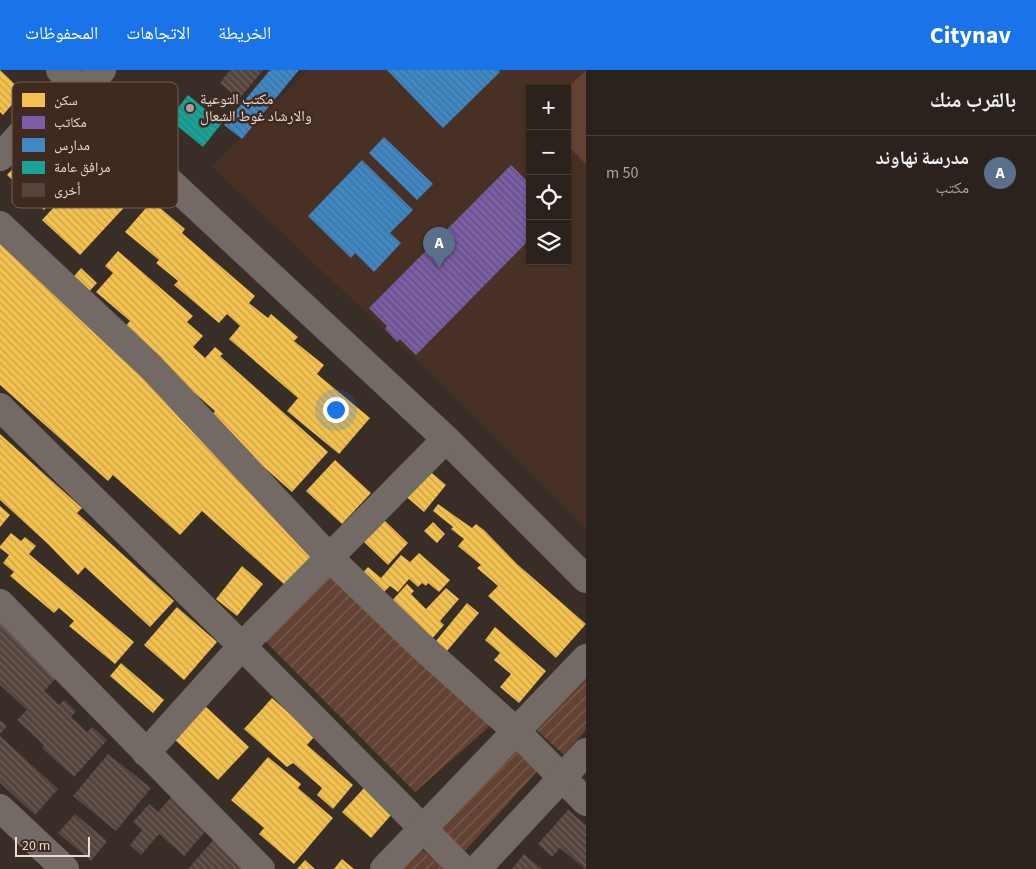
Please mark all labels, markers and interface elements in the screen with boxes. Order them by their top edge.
text: Citynav [930,18,1011,53]
text: المحفوظات [25,21,98,46]
text: الاتجاهات [126,21,190,46]
text: الخريطة [218,21,271,46]
legend [12,82,178,208]
map controls [526,85,571,265]
button: + [526,85,571,130]
text: بالقرب منك [930,85,1016,115]
place label: مكتب التوعية والارشاد غوط الشعال [200,89,312,127]
text: سكن [54,91,78,111]
marker: مكتب التوعية والارشاد غوط الشعال [184,102,196,114]
text: مكاتب [54,113,87,133]
button: − [526,130,571,175]
text: مدارس [54,136,90,156]
text: مدرسة نهاوند [876,145,969,172]
text: مرافق عامة [54,158,110,178]
text: 50 m [606,162,638,184]
text: A [995,162,1005,184]
button: locate [526,175,571,220]
text: مكتب [936,177,969,199]
text: أخرى [54,181,81,201]
button: layers [526,220,571,265]
pin: A [423,227,455,268]
your location [323,397,349,423]
scale bar [15,834,90,857]
text: 20 m [22,836,50,856]

